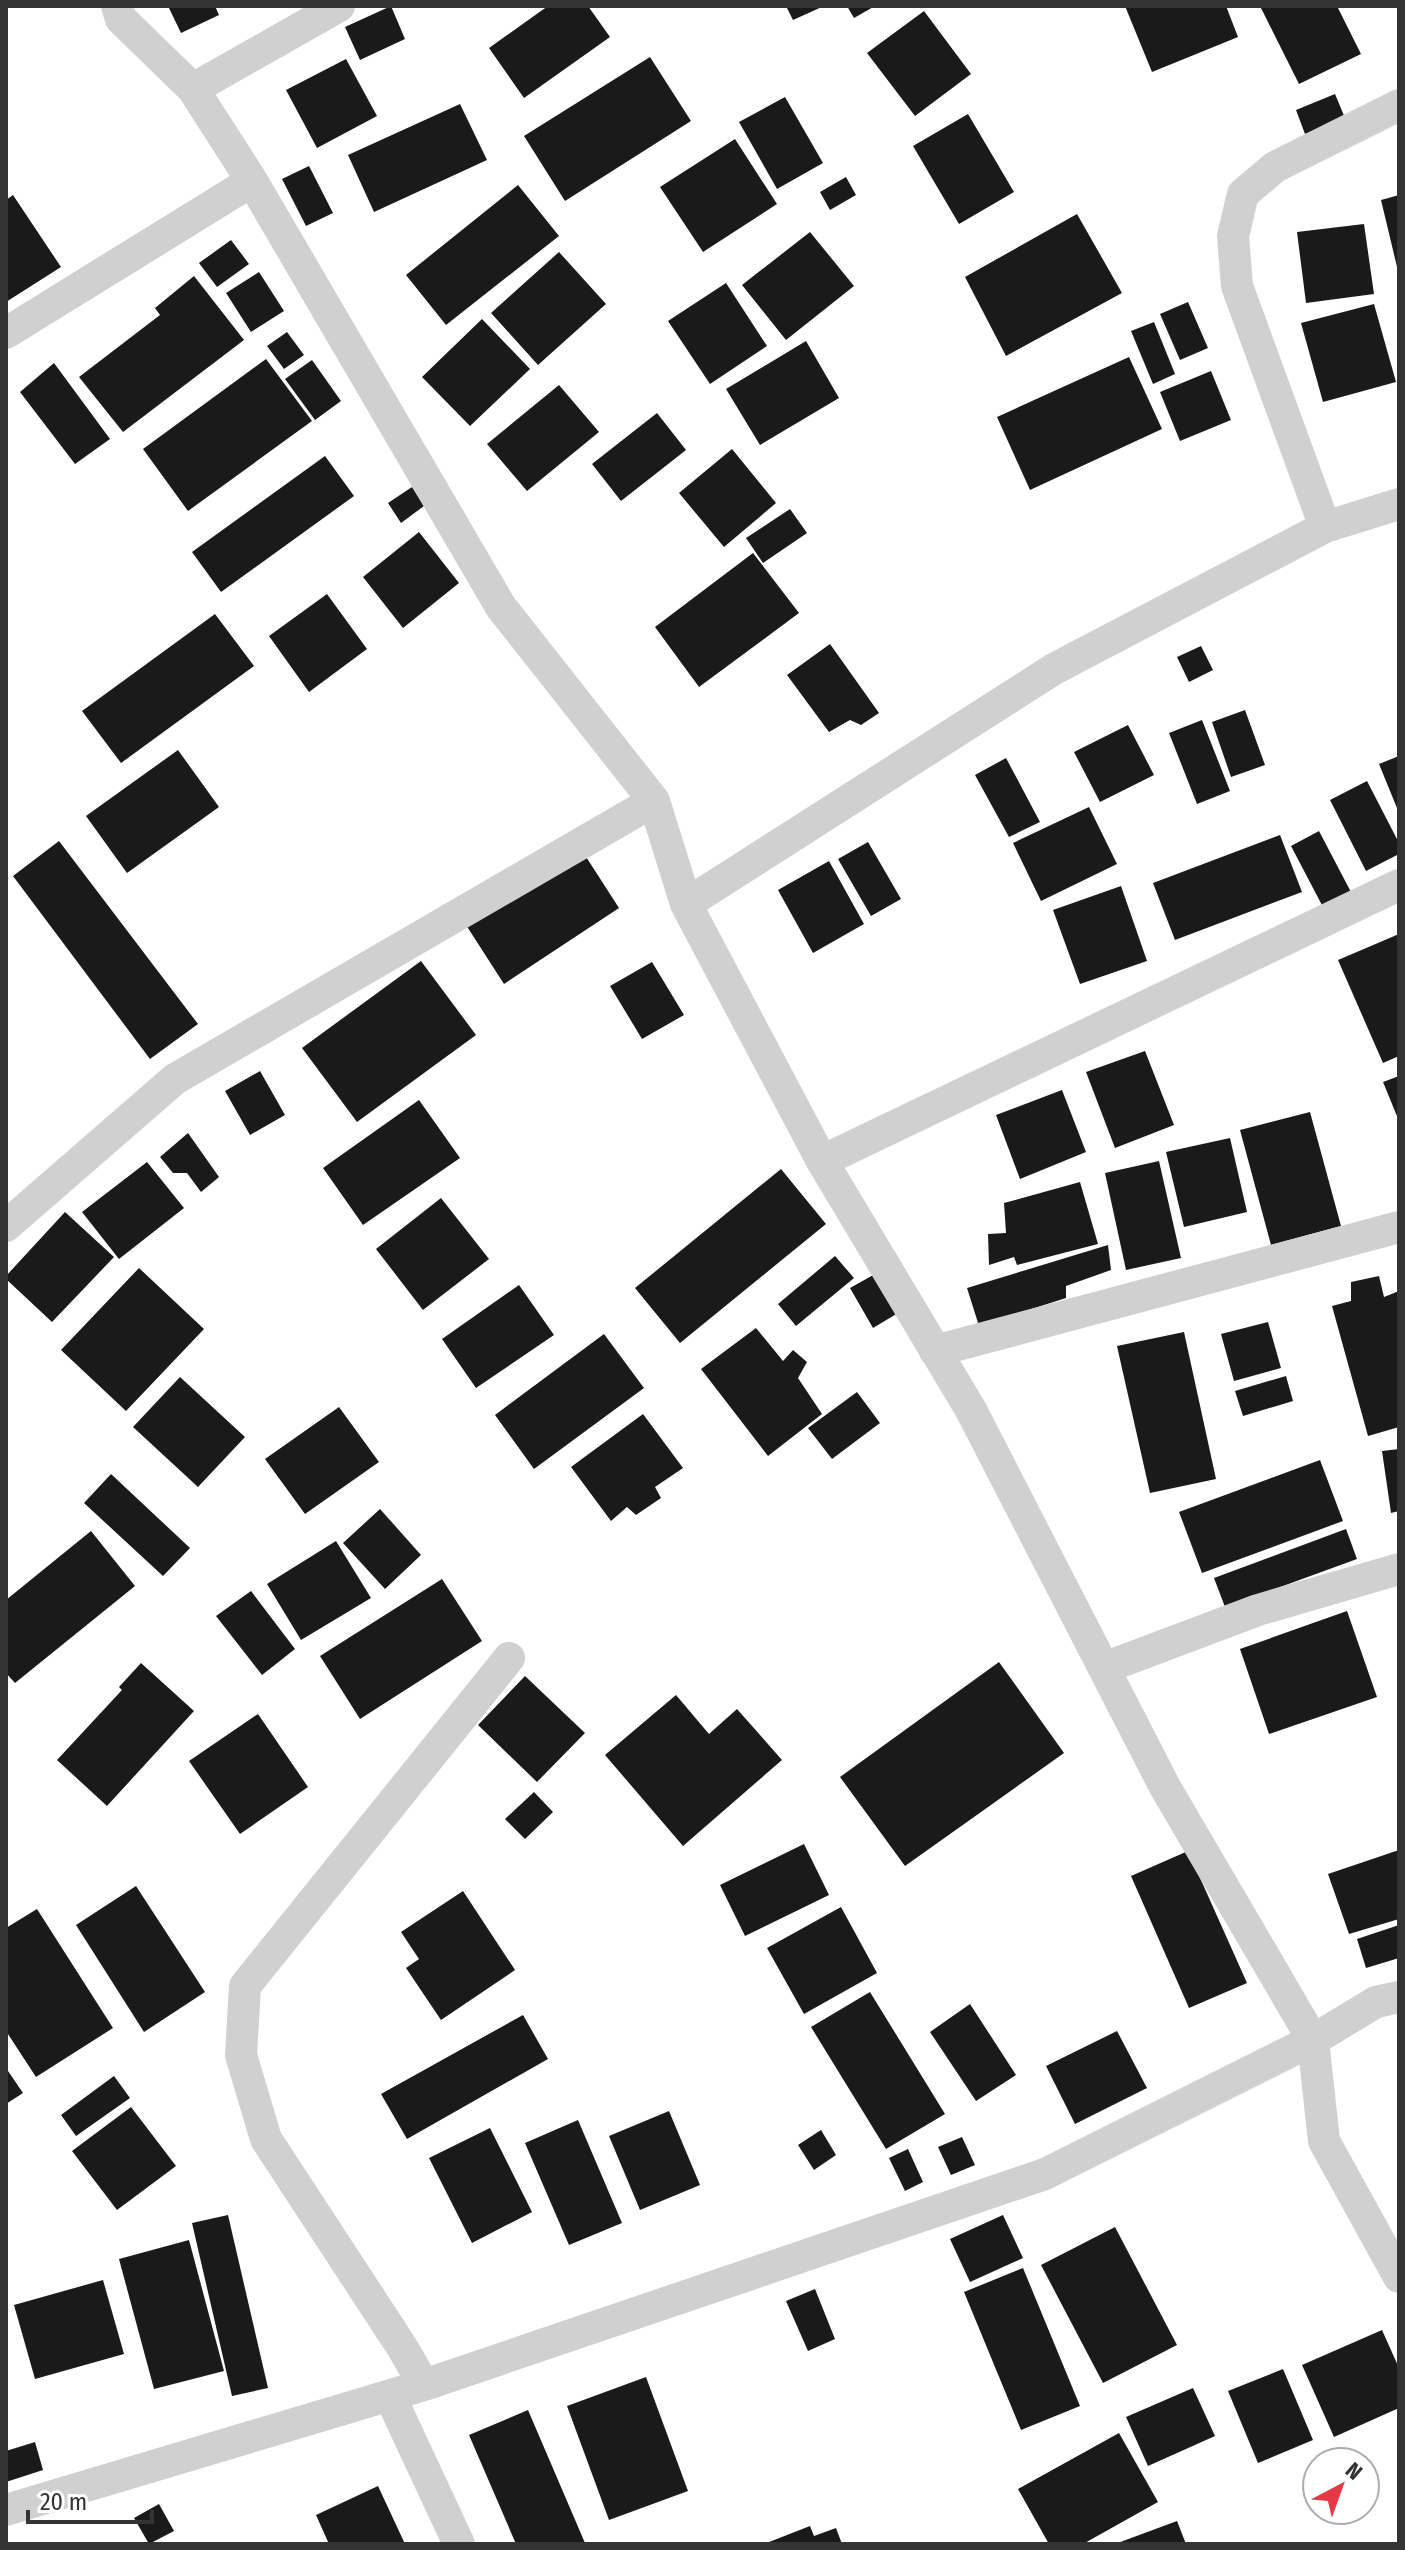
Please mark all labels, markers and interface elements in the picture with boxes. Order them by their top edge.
north arrow [1301,2446,1381,2526]
text: N [1340,2457,1368,2486]
scale bar [28,2474,152,2524]
text: 20 m [40,2488,87,2516]

